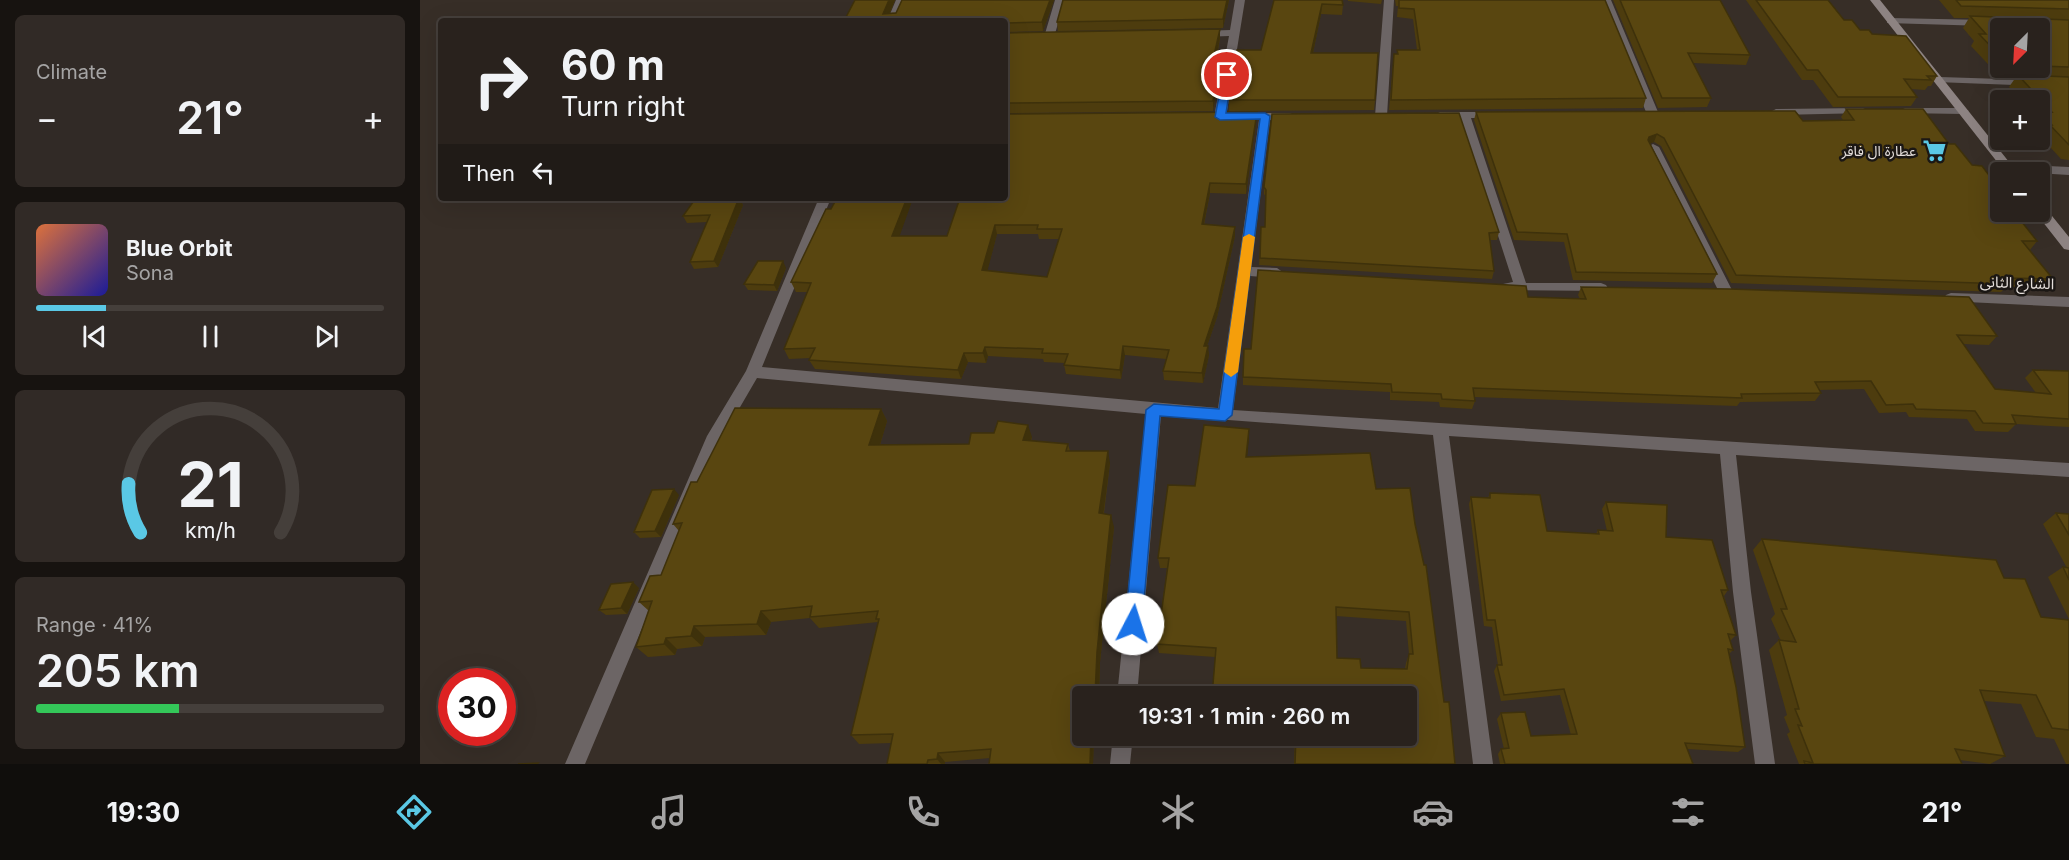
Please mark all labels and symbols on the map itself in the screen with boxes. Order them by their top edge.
north arrow [1990,18,2050,78]
pin [1201,49,1252,100]
supermarket icon: عطارة ال فاقر [1921,138,1947,164]
place label: عطارة ال فاقر [1841,142,1916,160]
street label: الشارع الثانى [1979,272,2055,296]
position arrow [1101,592,1165,656]
speed limit sign: 30 [438,668,516,746]

